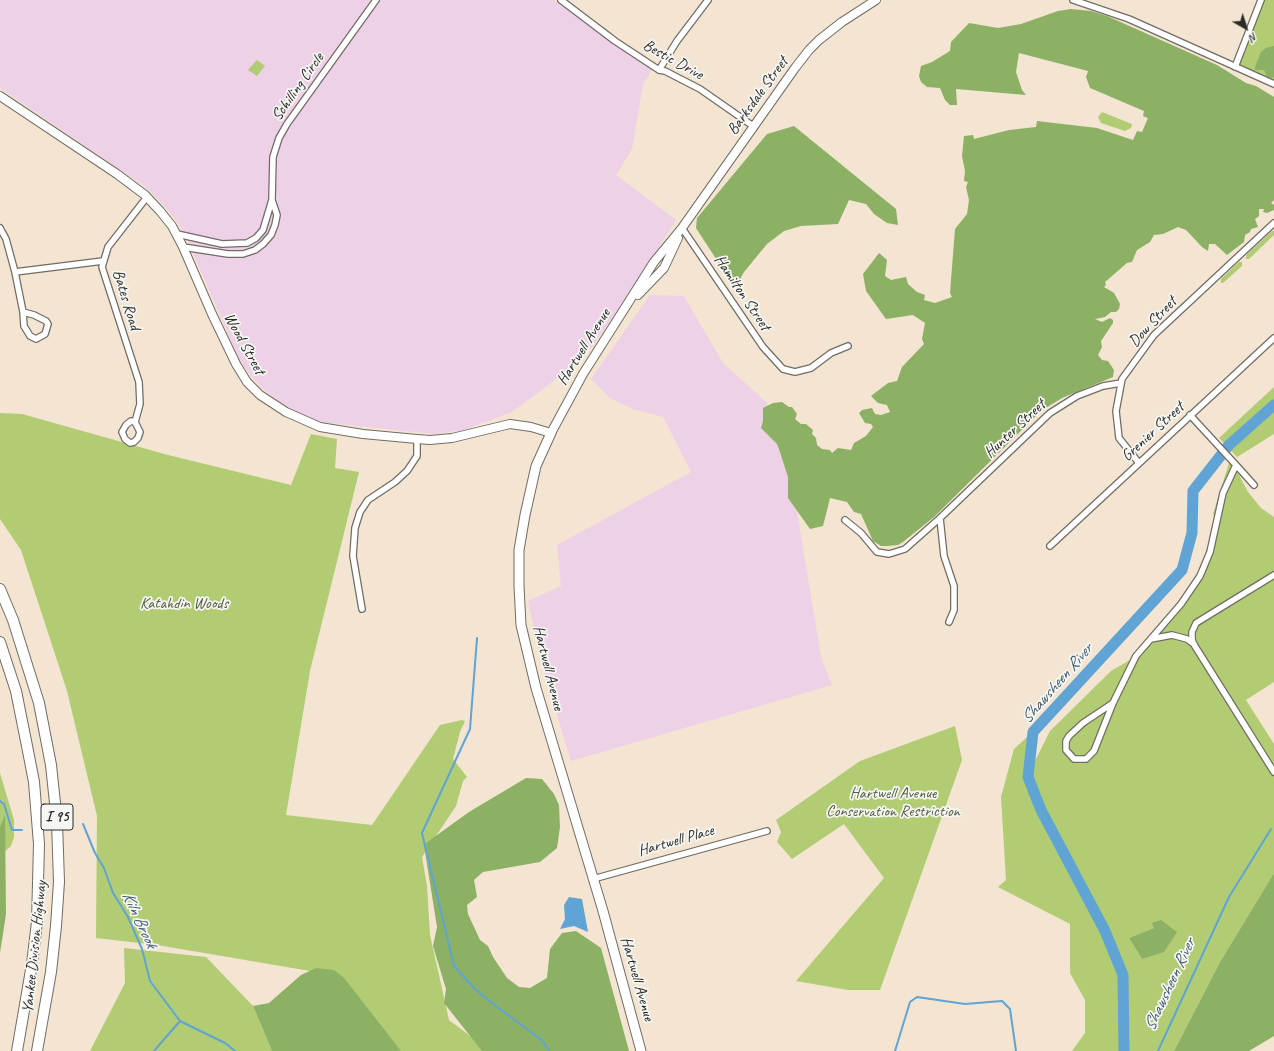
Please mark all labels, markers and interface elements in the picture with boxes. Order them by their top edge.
north arrow [1226,8,1266,48]
text: N [1246,30,1261,45]
street label: Bestic Drive [640,36,706,84]
street label: Schilling Circle [268,49,328,125]
street label: Barksdale Street [723,53,793,139]
street label: Hamilton Street [710,251,774,335]
street label: Bates Road [108,268,144,332]
street label: Dow Street [1125,293,1181,351]
street label: Hartwell Avenue [553,305,615,389]
street label: Wood Street [219,310,269,378]
street label: Hunter Street [980,396,1050,462]
street label: Grenier Street [1118,398,1188,466]
park label: Katahdin Woods [140,594,228,614]
street label: Hartwell Avenue [528,624,568,712]
water label: Shawsheen River [1017,640,1097,728]
park label: Hartwell Avenue Conservation Restriction [826,784,960,822]
road number: I 95 [41,804,73,830]
street label: Hartwell Place [636,821,716,861]
street label: Yankee Division Highway [19,880,51,1014]
water label: Kiln Brook [117,889,161,951]
street label: Hartwell Avenue [616,935,658,1023]
water label: Shawsheen River [1140,936,1200,1034]

